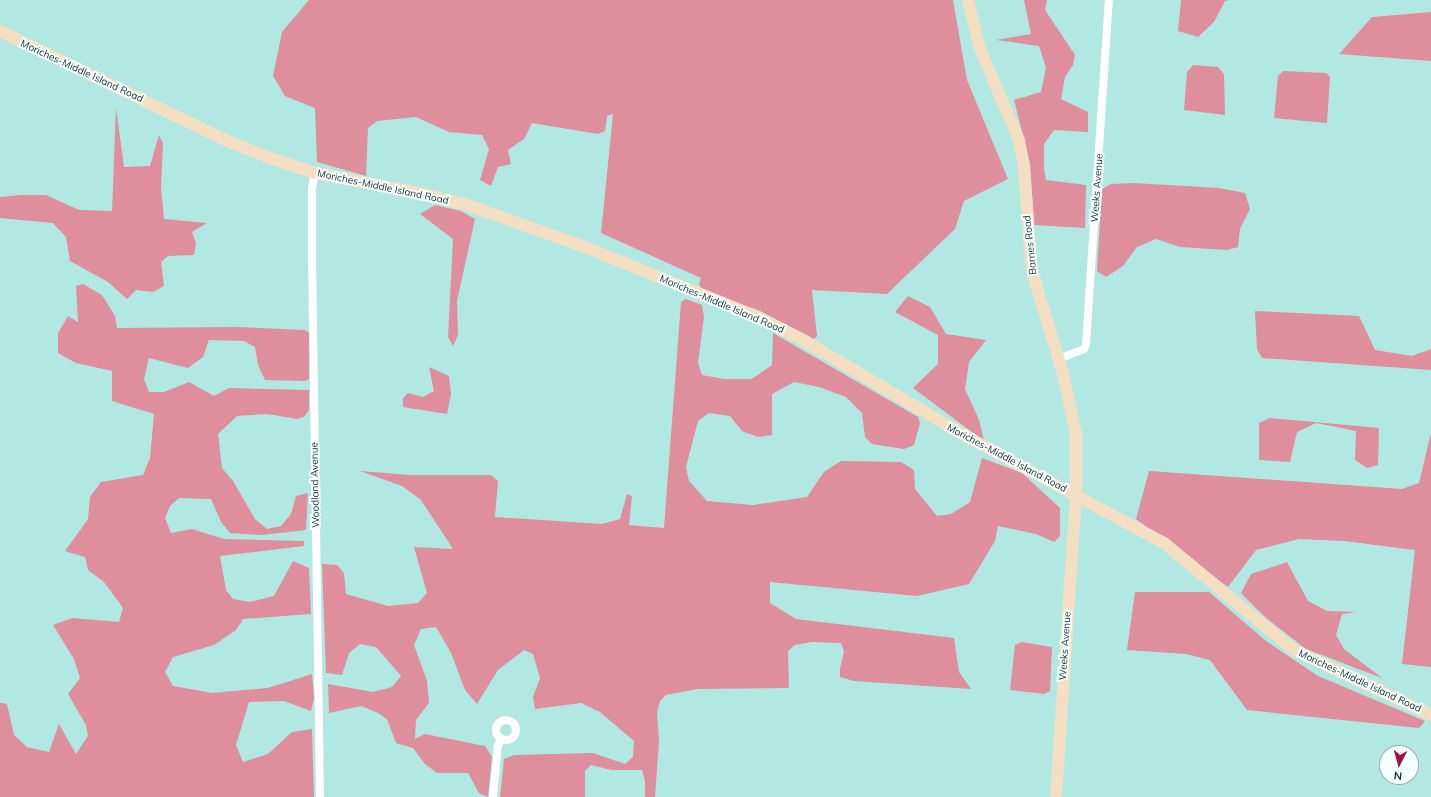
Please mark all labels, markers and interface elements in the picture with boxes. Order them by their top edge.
street label: Moriches-Middle Island Road [19,37,145,105]
street label: Weeks Avenue [1089,153,1105,223]
street label: Moriches-Middle Island Road [316,167,450,207]
street label: Barnes Road [1021,215,1039,275]
street label: Moriches-Middle Island Road [658,272,786,336]
street label: Moriches-Middle Island Road [945,421,1069,495]
street label: Woodland Avenue [308,442,322,528]
street label: Weeks Avenue [1057,611,1073,681]
street label: Moriches-Middle Island Road [1297,647,1423,715]
north arrow [1379,745,1419,785]
text: N [1393,769,1403,783]

